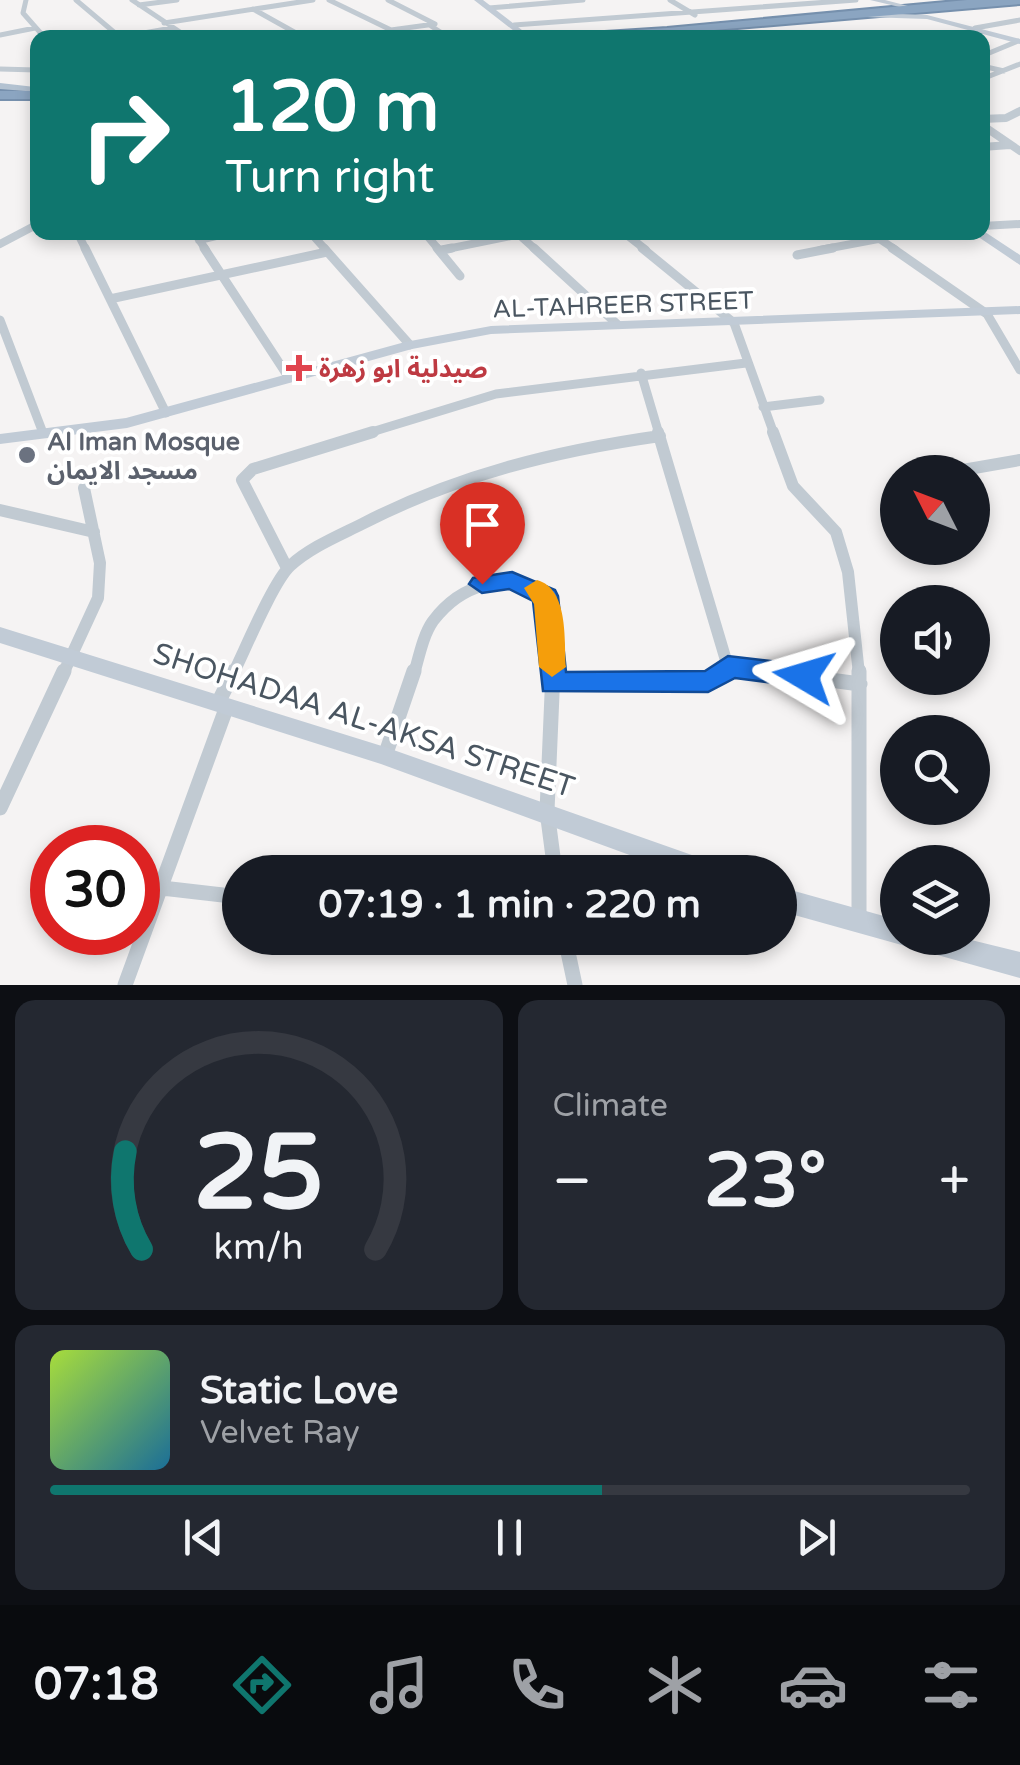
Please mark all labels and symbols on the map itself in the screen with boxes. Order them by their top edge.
street label: AL-TAHREER STREET [492,285,754,325]
place label: صيدلية ابو زهرة [319,354,488,384]
marker: صيدلية ابو زهرة [288,357,310,379]
place label: Al Iman Mosque مسجد الايمان [47,427,240,486]
marker: Al Iman Mosque مسجد الايمان [16,444,38,466]
north arrow [880,455,990,565]
pin [440,482,525,585]
position arrow [752,624,856,728]
street label: SHOHADAA AL-AKSA STREET [149,635,579,806]
speed limit sign: 30 [30,825,160,955]

